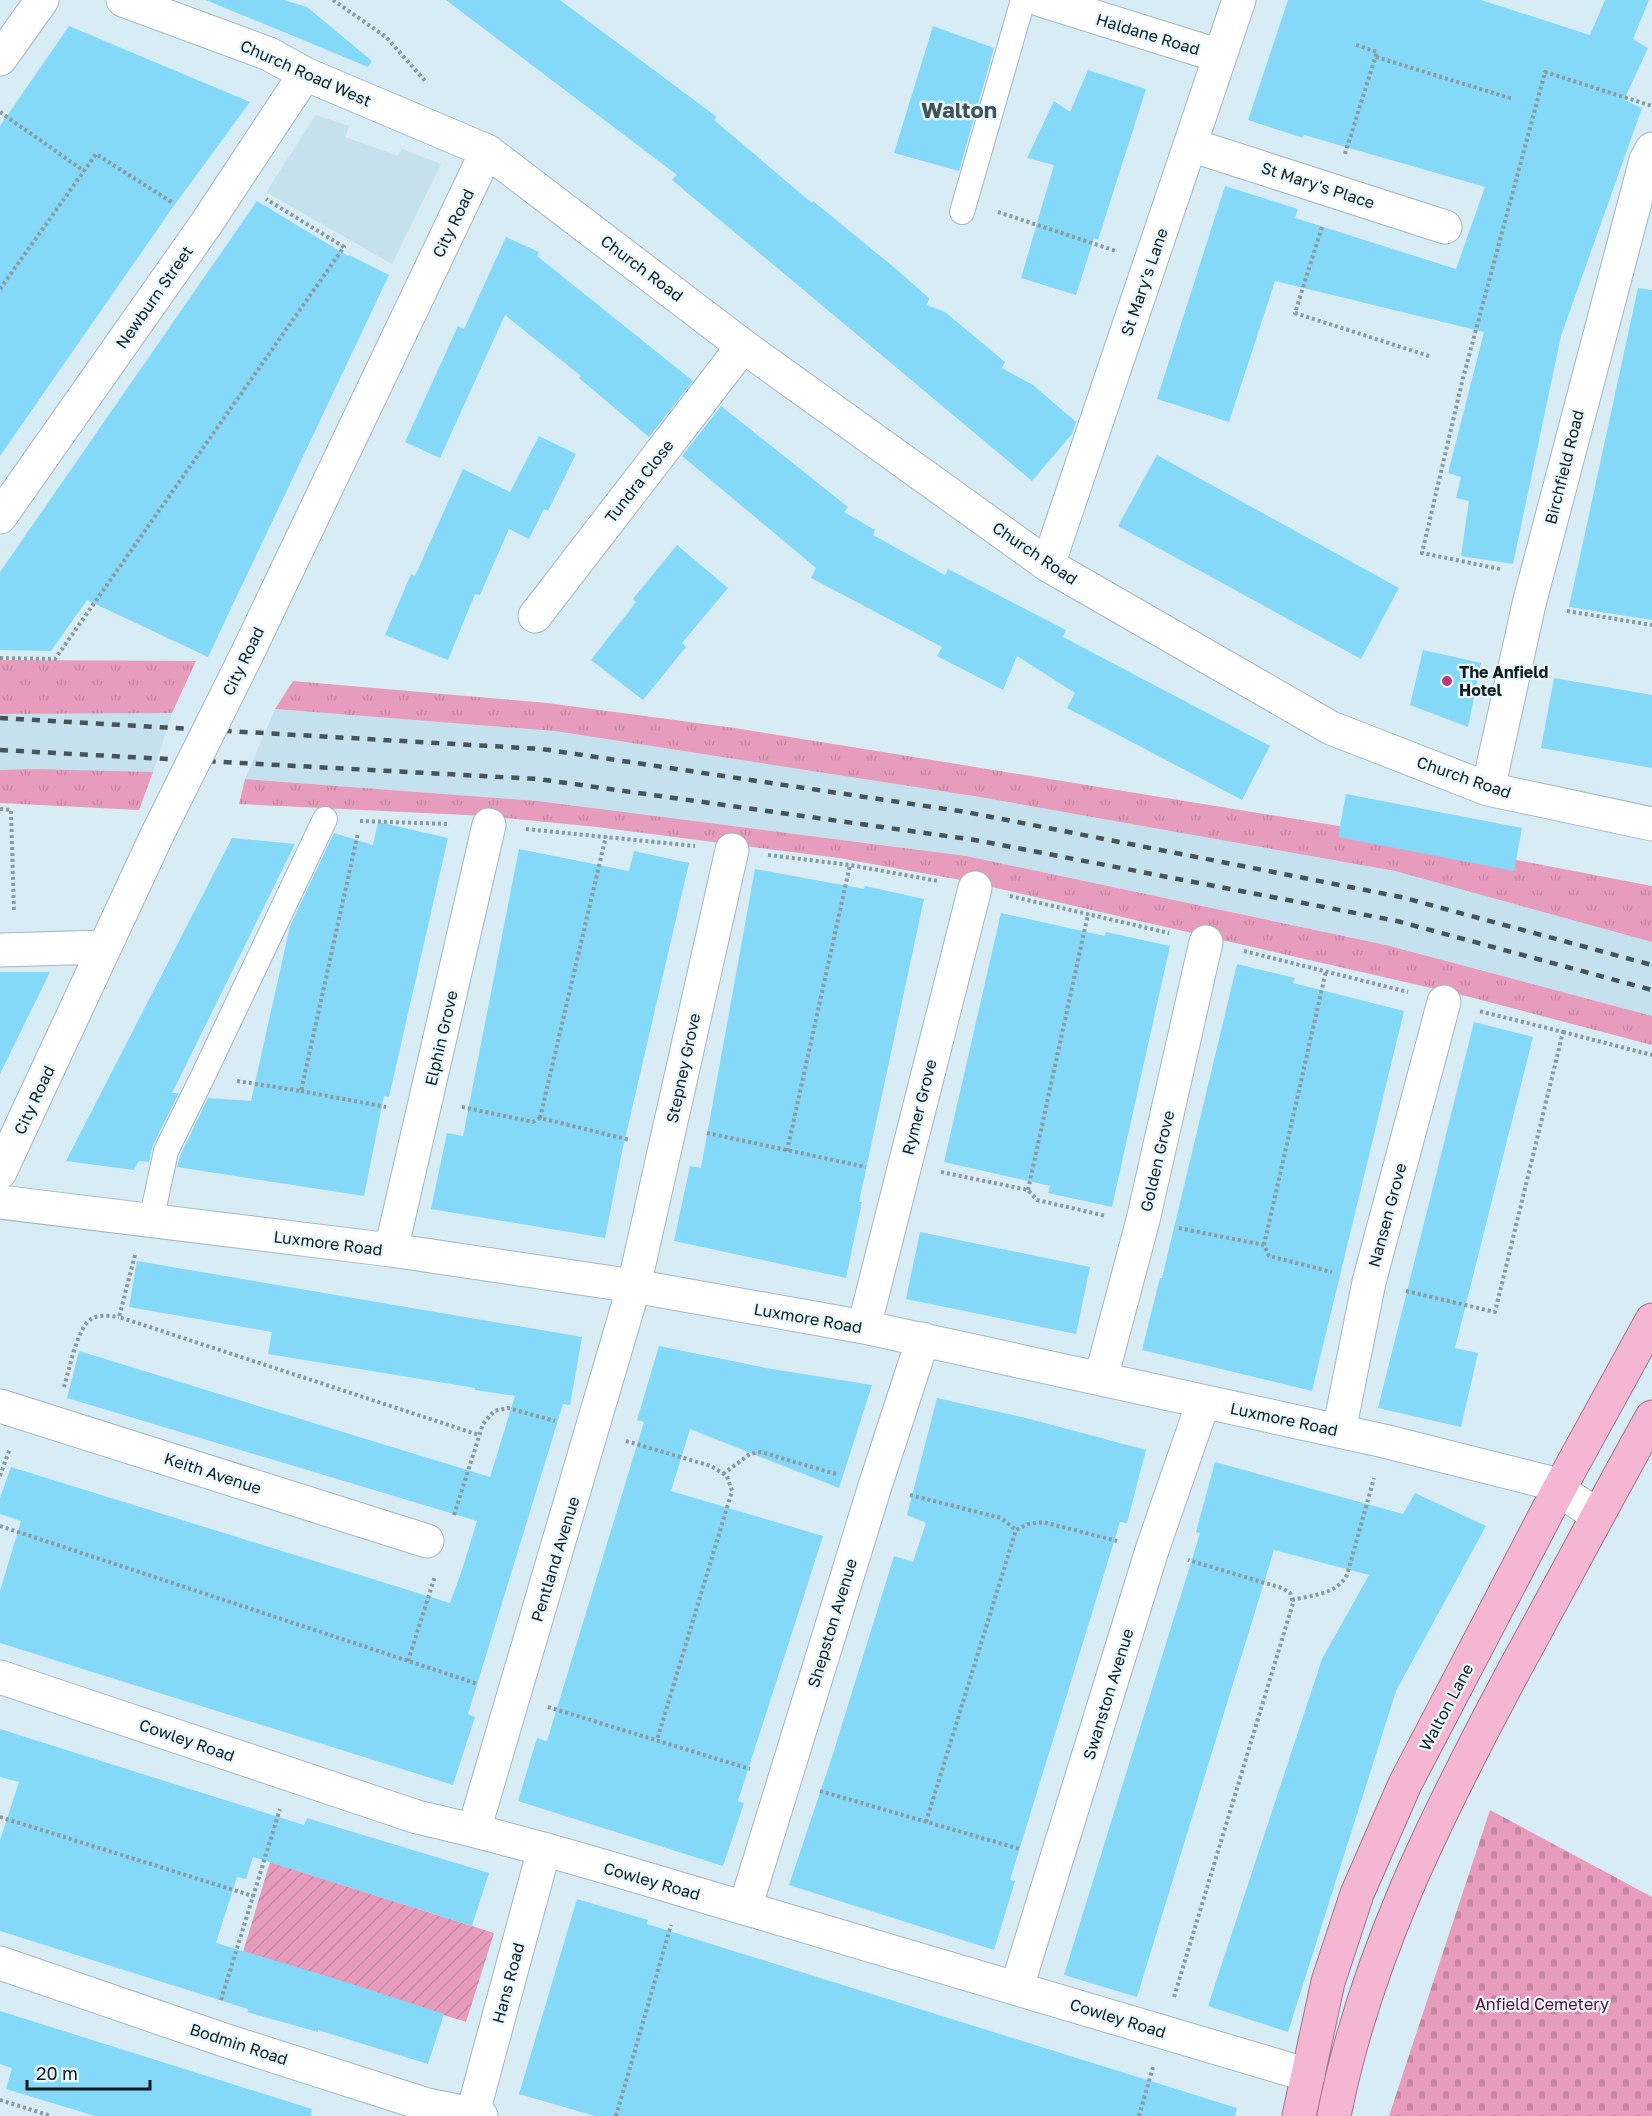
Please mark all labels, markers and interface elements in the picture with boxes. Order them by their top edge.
street label: Haldane Road [1094,9,1202,59]
street label: Church Road West [237,35,375,111]
district label: Walton [921,96,997,123]
street label: St Mary's Place [1259,157,1377,213]
street label: City Road [428,185,478,261]
street label: St Mary's Lane [1116,225,1172,339]
street label: Church Road [597,230,687,306]
street label: Newburn Street [111,242,197,352]
street label: Birchfield Road [1540,408,1588,526]
street label: Tundra Close [600,435,678,527]
street label: Church Road [989,517,1081,589]
street label: City Road [218,623,268,699]
place label: The Anfield Hotel [1459,662,1549,700]
marker: The Anfield Hotel [1440,674,1454,688]
street label: Church Road [1414,752,1514,802]
street label: Elphin Grove [420,988,462,1088]
street label: Stepney Grove [662,1011,704,1125]
street label: Rymer Grove [897,1057,941,1157]
street label: City Road [9,1062,59,1138]
street label: Golden Grove [1136,1108,1178,1214]
street label: Nansen Grove [1363,1161,1411,1269]
street label: Luxmore Road [272,1226,384,1260]
street label: Luxmore Road [752,1299,864,1337]
street label: Luxmore Road [1228,1398,1340,1440]
street label: Keith Avenue [162,1448,264,1498]
street label: Pentland Avenue [526,1494,584,1624]
street label: Shepston Avenue [803,1556,861,1690]
street label: Swanston Avenue [1078,1626,1138,1762]
street label: Walton Lane [1415,1660,1477,1754]
street label: Cowley Road [137,1714,237,1766]
street label: Cowley Road [601,1858,703,1904]
street label: Hans Road [488,1940,528,2026]
street label: Cowley Road [1068,1994,1168,2042]
park label: Anfield Cemetery [1475,1994,1609,2014]
street label: Bodmin Road [188,2019,290,2069]
scale bar [27,2053,150,2091]
text: 20 m [36,2062,78,2084]

